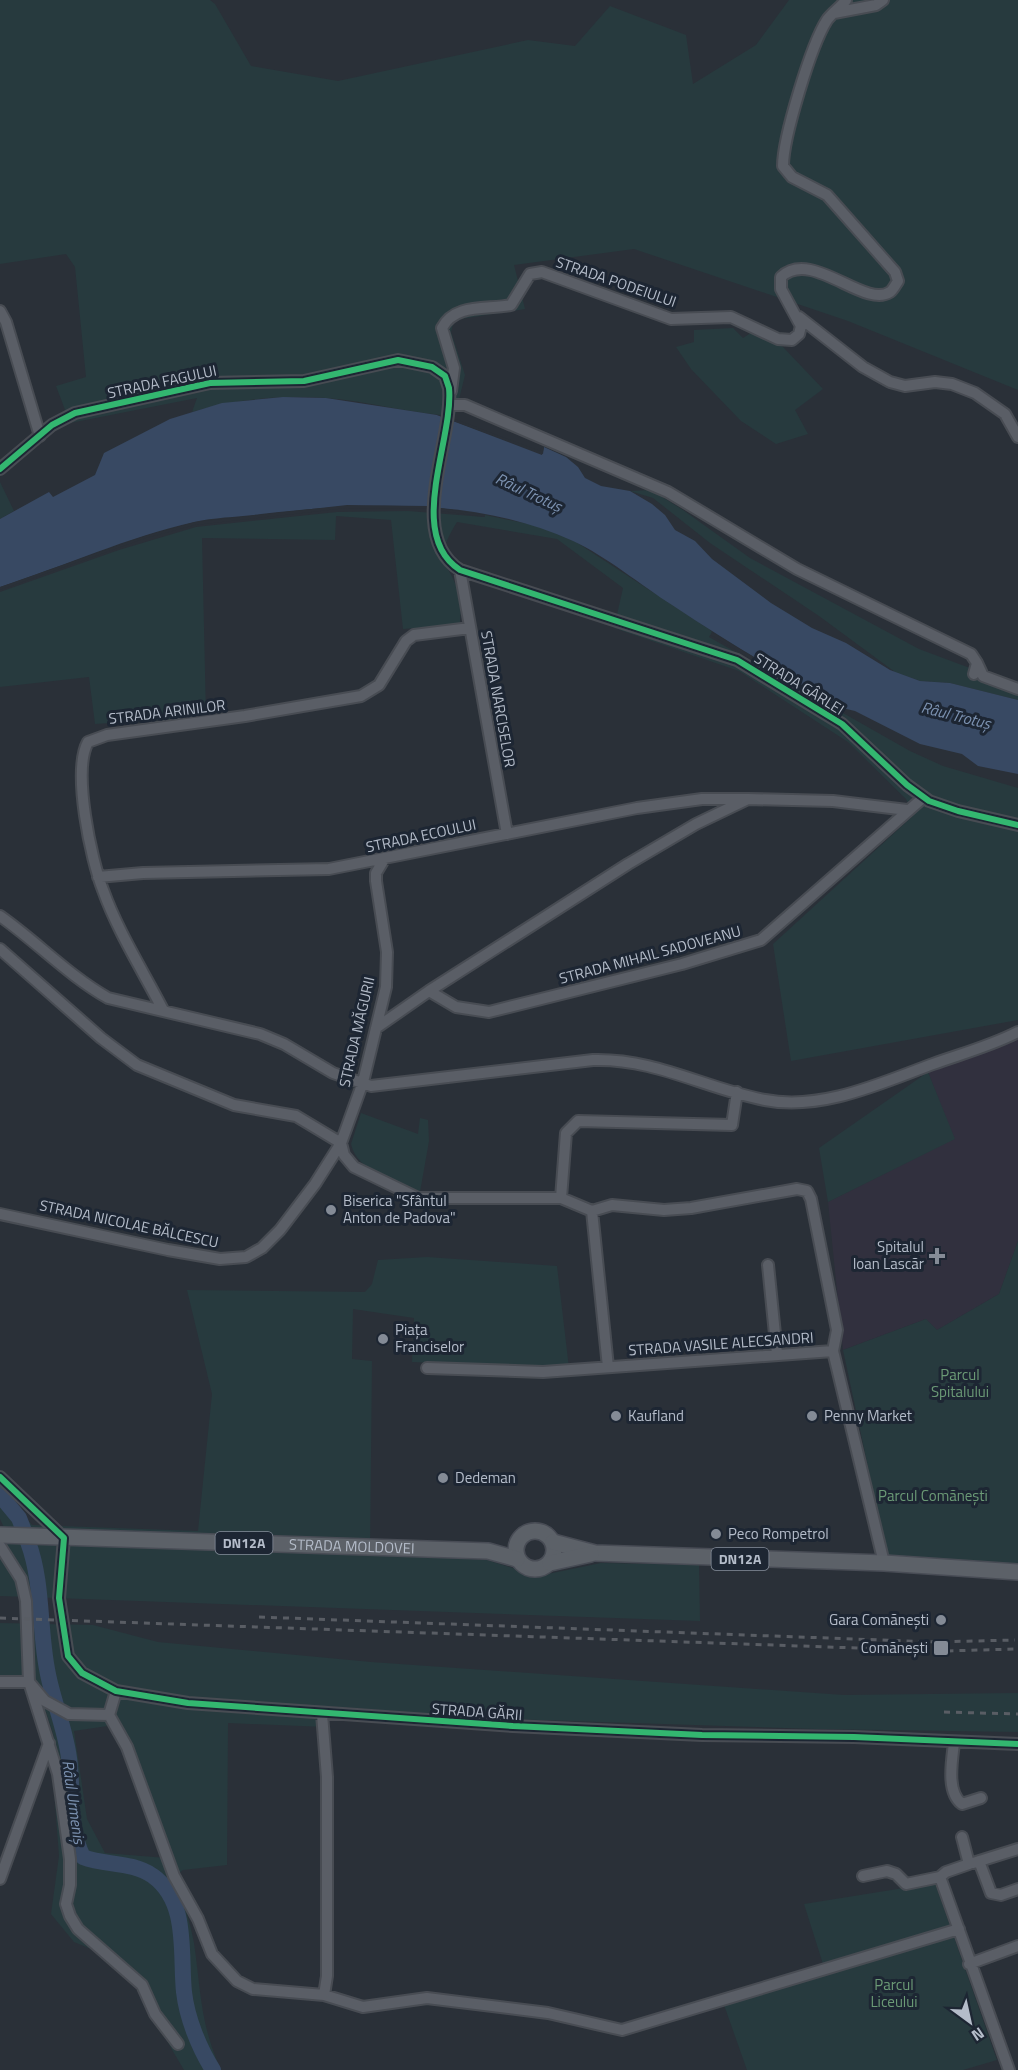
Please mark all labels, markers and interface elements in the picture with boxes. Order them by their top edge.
street label: STRADA PODEIULUI [553,250,680,313]
street label: STRADA FAGULUI [105,359,219,404]
water label: Râul Trotuș [492,466,567,518]
street label: STRADA NARCISELOR [475,629,522,769]
street label: STRADA GÂRLEI [750,647,849,720]
street label: STRADA ARINILOR [107,693,227,730]
water label: Râul Trotuș [919,695,994,735]
street label: STRADA ECOULUI [364,813,478,858]
street label: STRADA MIHAIL SADOVEANU [556,919,743,990]
street label: STRADA MĂGURII [333,974,380,1089]
place label: Biserica "Sfântul Anton de Padova" [343,1189,456,1229]
street label: STRADA NICOLAE BĂLCESCU [37,1193,221,1254]
marker: Biserica "Sfântul Anton de Padova" [324,1203,338,1217]
place label: Spitalul Ioan Lascăr [853,1235,924,1275]
marker: Spitalul Ioan Lascăr [928,1247,946,1265]
place label: Piața Franciselor [395,1318,464,1358]
street label: STRADA VASILE ALECSANDRI [628,1326,814,1361]
marker: Piața Franciselor [376,1332,390,1346]
park label: Parcul Spitalului [931,1363,989,1403]
place label: Kaufland [628,1404,684,1427]
place label: Penny Market [824,1404,913,1427]
marker: Kaufland [609,1409,623,1423]
marker: Penny Market [805,1409,819,1423]
place label: Dedeman [455,1466,516,1489]
marker: Dedeman [436,1471,450,1485]
park label: Parcul Comănești [878,1484,988,1507]
place label: Peco Rompetrol [728,1522,829,1545]
marker: Peco Rompetrol [709,1527,723,1541]
road number: DN12A [216,1532,272,1554]
street label: STRADA MOLDOVEI [289,1532,415,1560]
road number: DN12A [712,1548,768,1570]
place label: Gara Comănești [829,1608,929,1631]
marker: Gara Comănești [934,1613,948,1627]
place label: Comănești [861,1636,928,1659]
marker: Comănești [932,1639,950,1657]
street label: STRADA GĂRII [431,1697,523,1726]
water label: Râul Urmeniș [56,1759,92,1847]
park label: Parcul Liceului [870,1973,918,2013]
north arrow [940,1992,1000,2052]
text: N [967,2021,989,2048]

